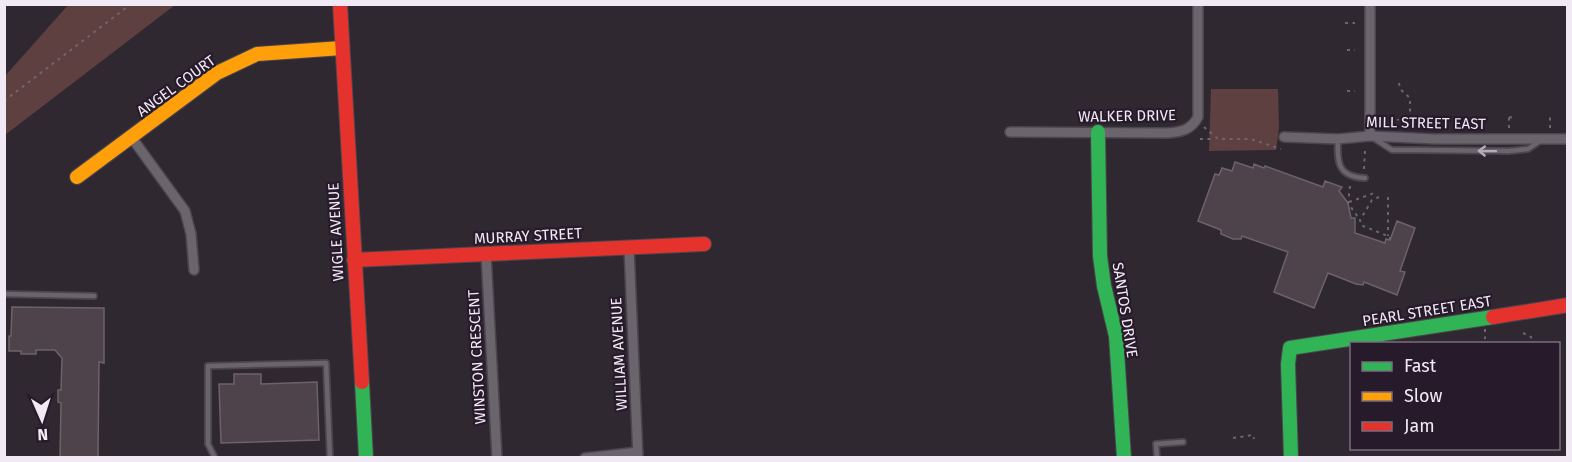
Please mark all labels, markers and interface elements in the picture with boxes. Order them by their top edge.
street label: ANGEL COURT [133,51,219,121]
street label: WALKER DRIVE [1078,106,1176,126]
street label: MILL STREET EAST [1366,113,1486,133]
one-way arrow [1478,145,1498,157]
street label: WIGLE AVENUE [324,182,348,282]
street label: MURRAY STREET [473,224,583,248]
street label: SANTOS DRIVE [1109,261,1141,359]
street label: WINSTON CRESCENT [464,289,490,425]
street label: PEARL STREET EAST [1361,292,1493,330]
street label: WILLIAM AVENUE [607,297,631,411]
legend [1350,342,1560,450]
text: Fast [1404,355,1437,377]
text: Slow [1404,385,1443,407]
north arrow [12,390,72,450]
text: Jam [1404,415,1435,437]
text: N [37,425,49,444]

